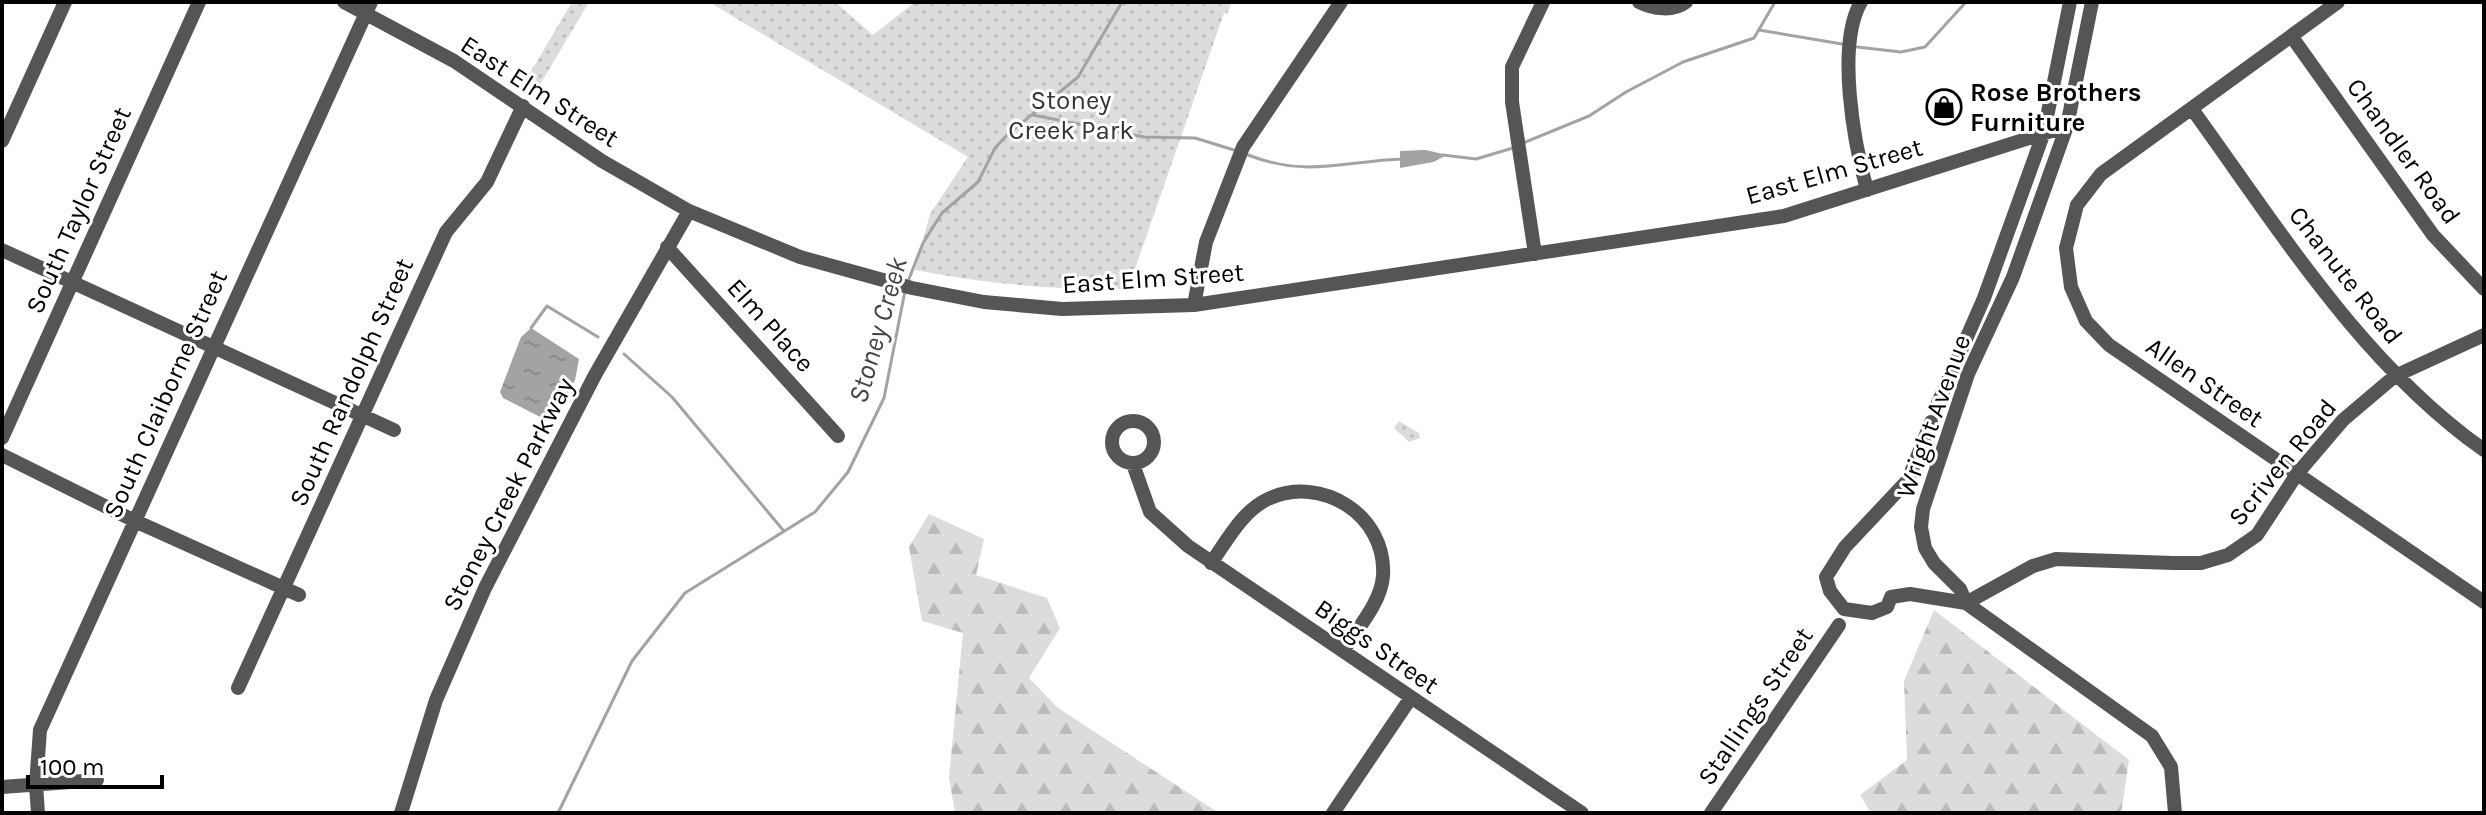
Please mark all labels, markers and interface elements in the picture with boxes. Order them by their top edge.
street label: East Elm Street [455,29,625,154]
street label: Chandler Road [2340,72,2467,230]
place label: Rose Brothers Furniture [1970,77,2141,138]
park label: Stoney Creek Park [1008,85,1134,146]
shop icon: Rose Brothers Furniture [1925,88,1963,126]
street label: South Taylor Street [19,102,138,318]
street label: East Elm Street [1742,131,1926,212]
street label: Chanute Road [2282,200,2409,350]
street label: South Randolph Street [283,253,420,511]
water label: Stoney Creek [841,253,914,407]
street label: East Elm Street [1061,257,1245,300]
street label: South Claiborne Street [97,265,234,523]
street label: Elm Place [721,272,821,378]
street label: Wright Avenue [1890,330,1977,502]
street label: Allen Street [2140,331,2270,434]
street label: Stoney Creek Parkway [436,372,581,616]
street label: Scriven Road [2222,393,2343,532]
street label: Biggs Street [1309,592,1445,701]
street label: Stallings Street [1691,621,1820,791]
scale bar [28,739,162,789]
text: 100 m [40,753,105,781]

